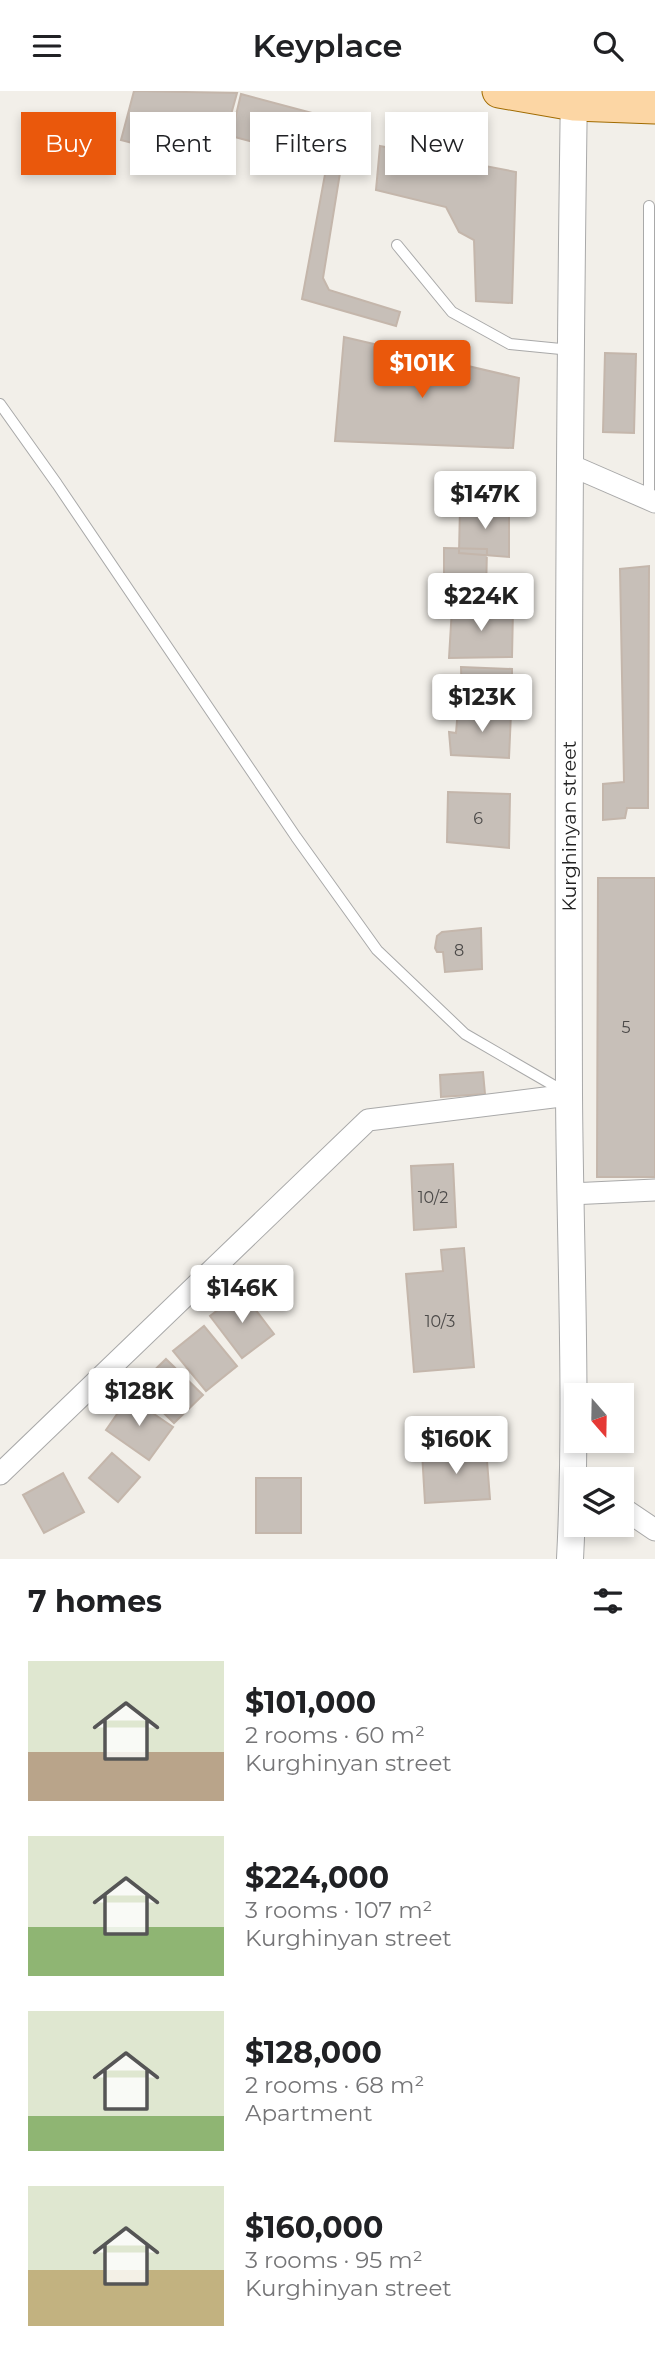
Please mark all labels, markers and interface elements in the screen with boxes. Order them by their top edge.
text: Keyplace [253,26,402,65]
icon: menu [28,27,66,65]
icon: search [589,27,627,65]
chip: Buy [21,112,116,175]
chip: Rent [130,112,236,175]
chip: Filters [250,112,371,175]
chip: New [385,112,488,175]
pin: $101K [373,341,471,400]
text: $101K [389,349,455,377]
pin: $147K [436,471,534,531]
text: $147K [450,480,520,508]
pin: $224K [432,573,530,633]
text: $224K [444,582,518,610]
pin: $123K [433,675,531,734]
text: $123K [448,683,516,711]
street label: Kurghinyan street [557,740,580,912]
house number: 6 [473,809,483,828]
house number: 8 [454,941,464,960]
house number: 5 [621,1018,631,1037]
house number: 10/2 [418,1188,448,1207]
pin: $146K [193,1265,291,1325]
text: $146K [207,1274,277,1302]
house number: 10/3 [425,1312,455,1331]
pin: $128K [90,1369,188,1428]
text: $128K [104,1377,174,1405]
north arrow [564,1383,634,1453]
map controls [564,1383,634,1537]
pin: $160K [407,1417,505,1476]
text: $160K [421,1425,491,1453]
button: layers [564,1467,634,1537]
icon: filters [589,1582,627,1620]
text: 7 homes [28,1583,162,1620]
text: $101,000 [245,1684,376,1721]
icon: home [84,1689,168,1773]
text: 2 rooms · 60 m² [245,1721,425,1749]
text: Kurghinyan street [245,1749,452,1777]
text: $224,000 [245,1859,389,1896]
icon: home [84,1864,168,1948]
text: 3 rooms · 107 m² [245,1896,432,1924]
text: Kurghinyan street [245,1924,452,1952]
text: $128,000 [245,2034,382,2071]
icon: home [84,2039,168,2123]
text: 2 rooms · 68 m² [245,2071,424,2099]
text: Apartment [245,2099,373,2127]
text: $160,000 [245,2209,383,2246]
icon: home [84,2214,168,2298]
text: 3 rooms · 95 m² [245,2246,423,2274]
text: Kurghinyan street [245,2274,452,2302]

